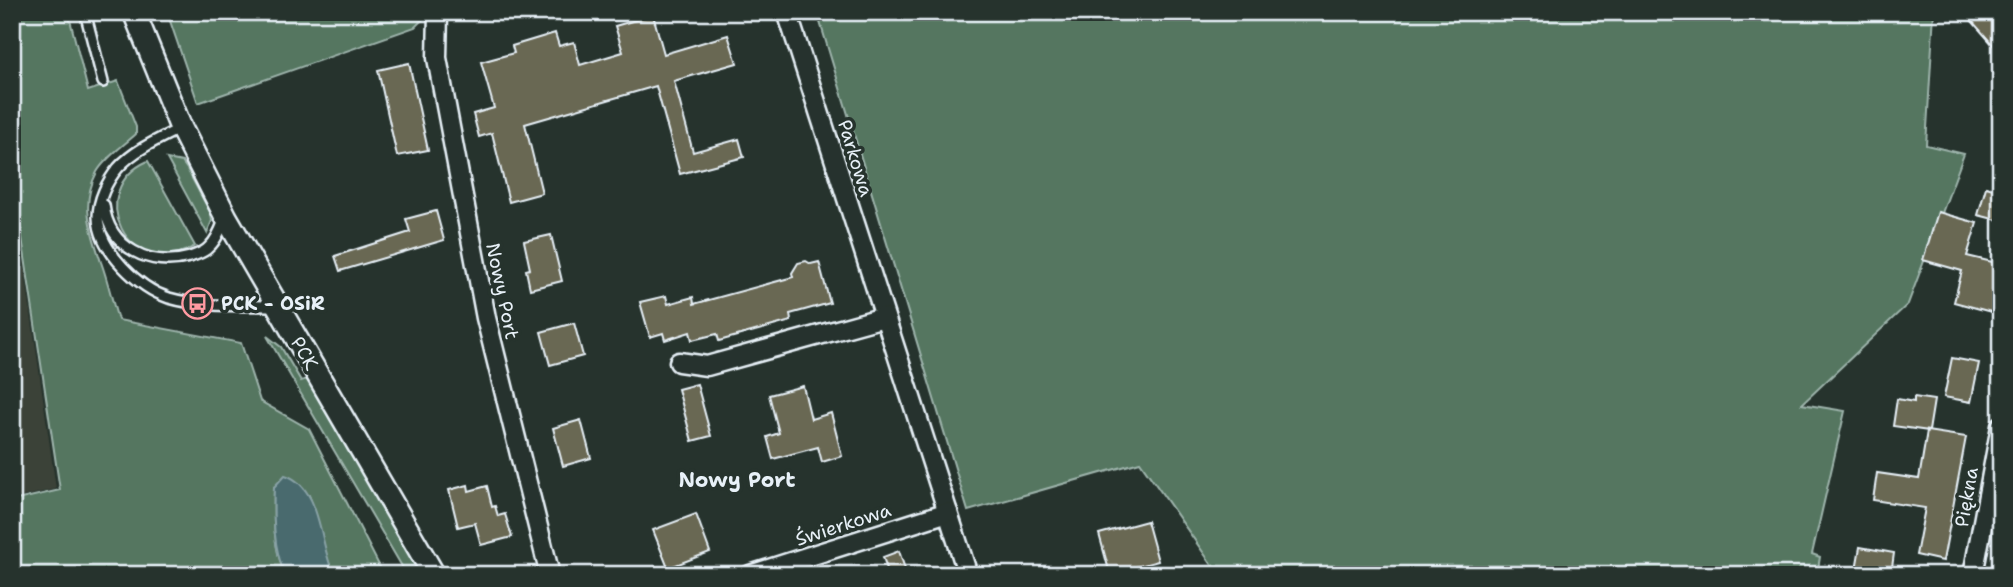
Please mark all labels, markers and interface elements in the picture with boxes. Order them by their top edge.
street label: Parkowa [832,117,879,200]
street label: Nowy Port [480,241,525,342]
bus stop icon: PCK - OSiR [181,286,215,320]
place label: PCK - OSiR [221,291,325,316]
street label: PCK [285,332,324,375]
street label: Piękna [1949,465,1984,529]
district label: Nowy Port [678,466,796,494]
street label: Świerkowa [792,496,894,552]

